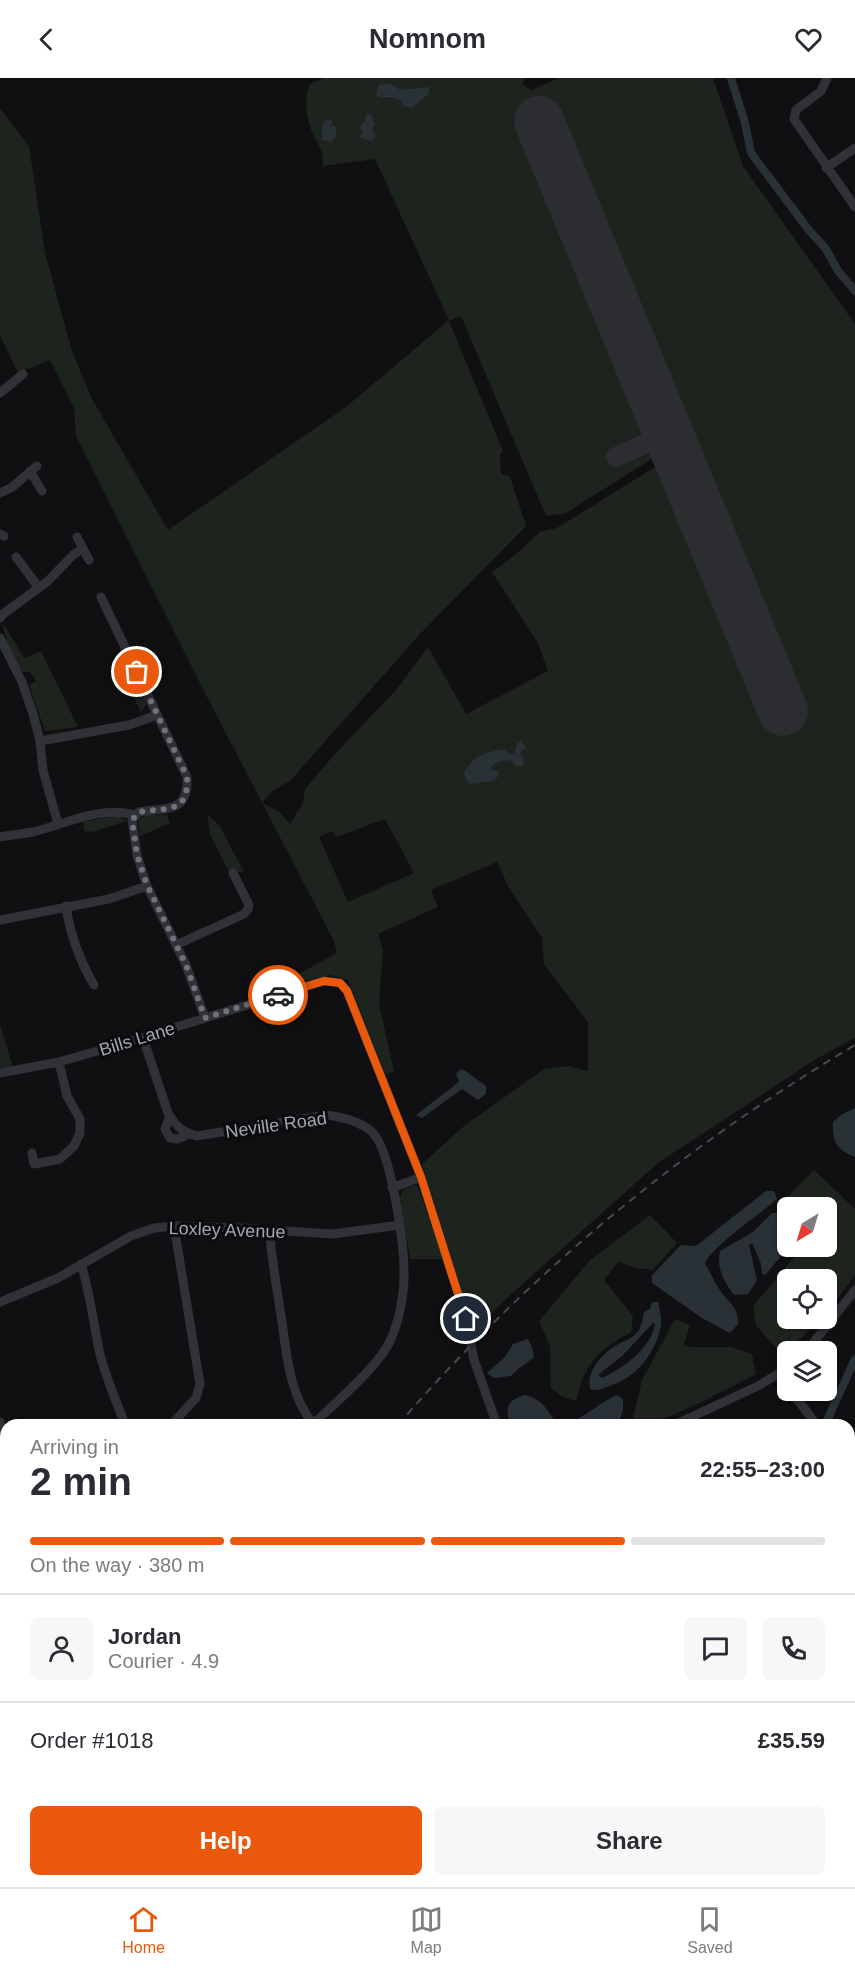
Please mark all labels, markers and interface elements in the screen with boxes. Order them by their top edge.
icon: back [30,23,63,56]
icon: heart [792,23,825,56]
text: Nomnom [369,24,486,54]
pin [111,646,162,697]
icon: bag [120,655,153,688]
courier [248,965,308,1025]
icon: car [262,979,295,1012]
street label: Bills Lane [97,1018,177,1060]
street label: Neville Road [224,1108,328,1142]
north arrow [777,1197,837,1257]
map controls [777,1197,837,1401]
street label: Loxley Avenue [168,1218,286,1242]
button: locate [777,1269,837,1329]
pin [440,1293,491,1344]
icon: home [449,1302,482,1335]
button: layers [777,1341,837,1401]
text: Arriving in [30,1436,119,1458]
text: 22:55–23:00 [700,1457,825,1482]
text: 2 min [30,1460,132,1503]
text: On the way · 380 m [30,1554,205,1576]
button: person [30,1617,93,1680]
button: chat [684,1617,747,1680]
button: phone [762,1617,825,1680]
text: Jordan [108,1624,181,1649]
text: Courier · 4.9 [108,1650,219,1672]
text: Order #1018 [30,1728,154,1753]
text: £35.59 [758,1728,825,1753]
button: Help [30,1806,422,1875]
button: Share [434,1806,825,1875]
tab: Home [122,1903,165,1957]
tab: Map [410,1903,443,1957]
tab: Saved [687,1903,733,1957]

